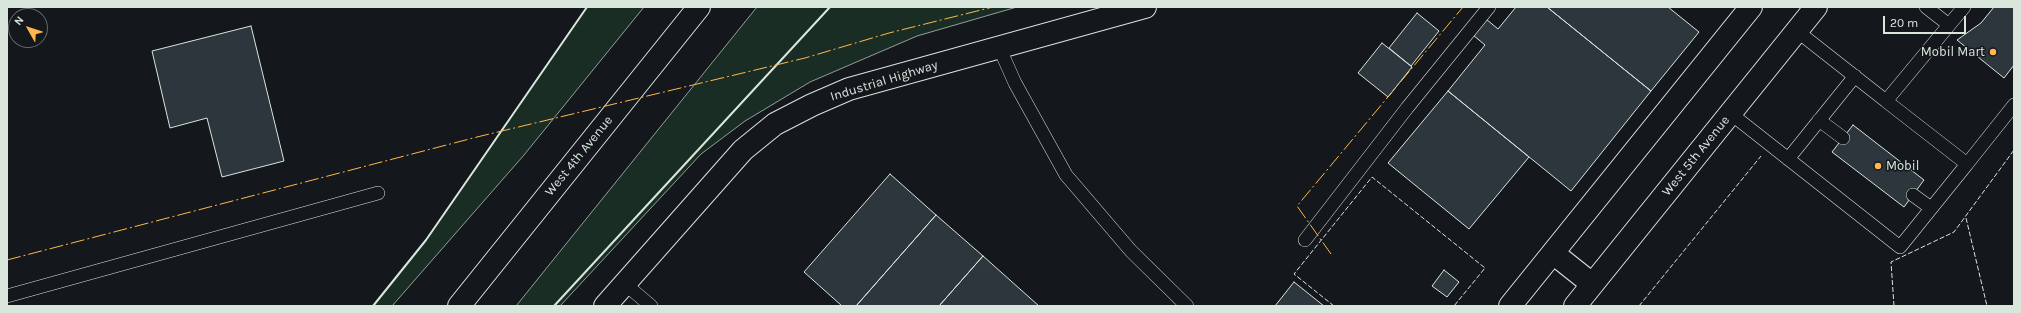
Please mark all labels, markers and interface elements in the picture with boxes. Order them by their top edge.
north arrow [8,8,48,48]
scale bar [1885,8,1968,34]
text: N [12,14,27,28]
text: 20 m [1890,16,1918,30]
place label: Mobil Mart [1921,44,1985,60]
marker: Mobil Mart [1988,47,1998,57]
street label: Industrial Highway [828,57,940,105]
street label: West 4th Avenue [542,113,616,199]
street label: West 5th Avenue [1659,113,1733,199]
place label: Mobil [1886,158,1919,174]
marker: Mobil [1873,161,1883,171]

